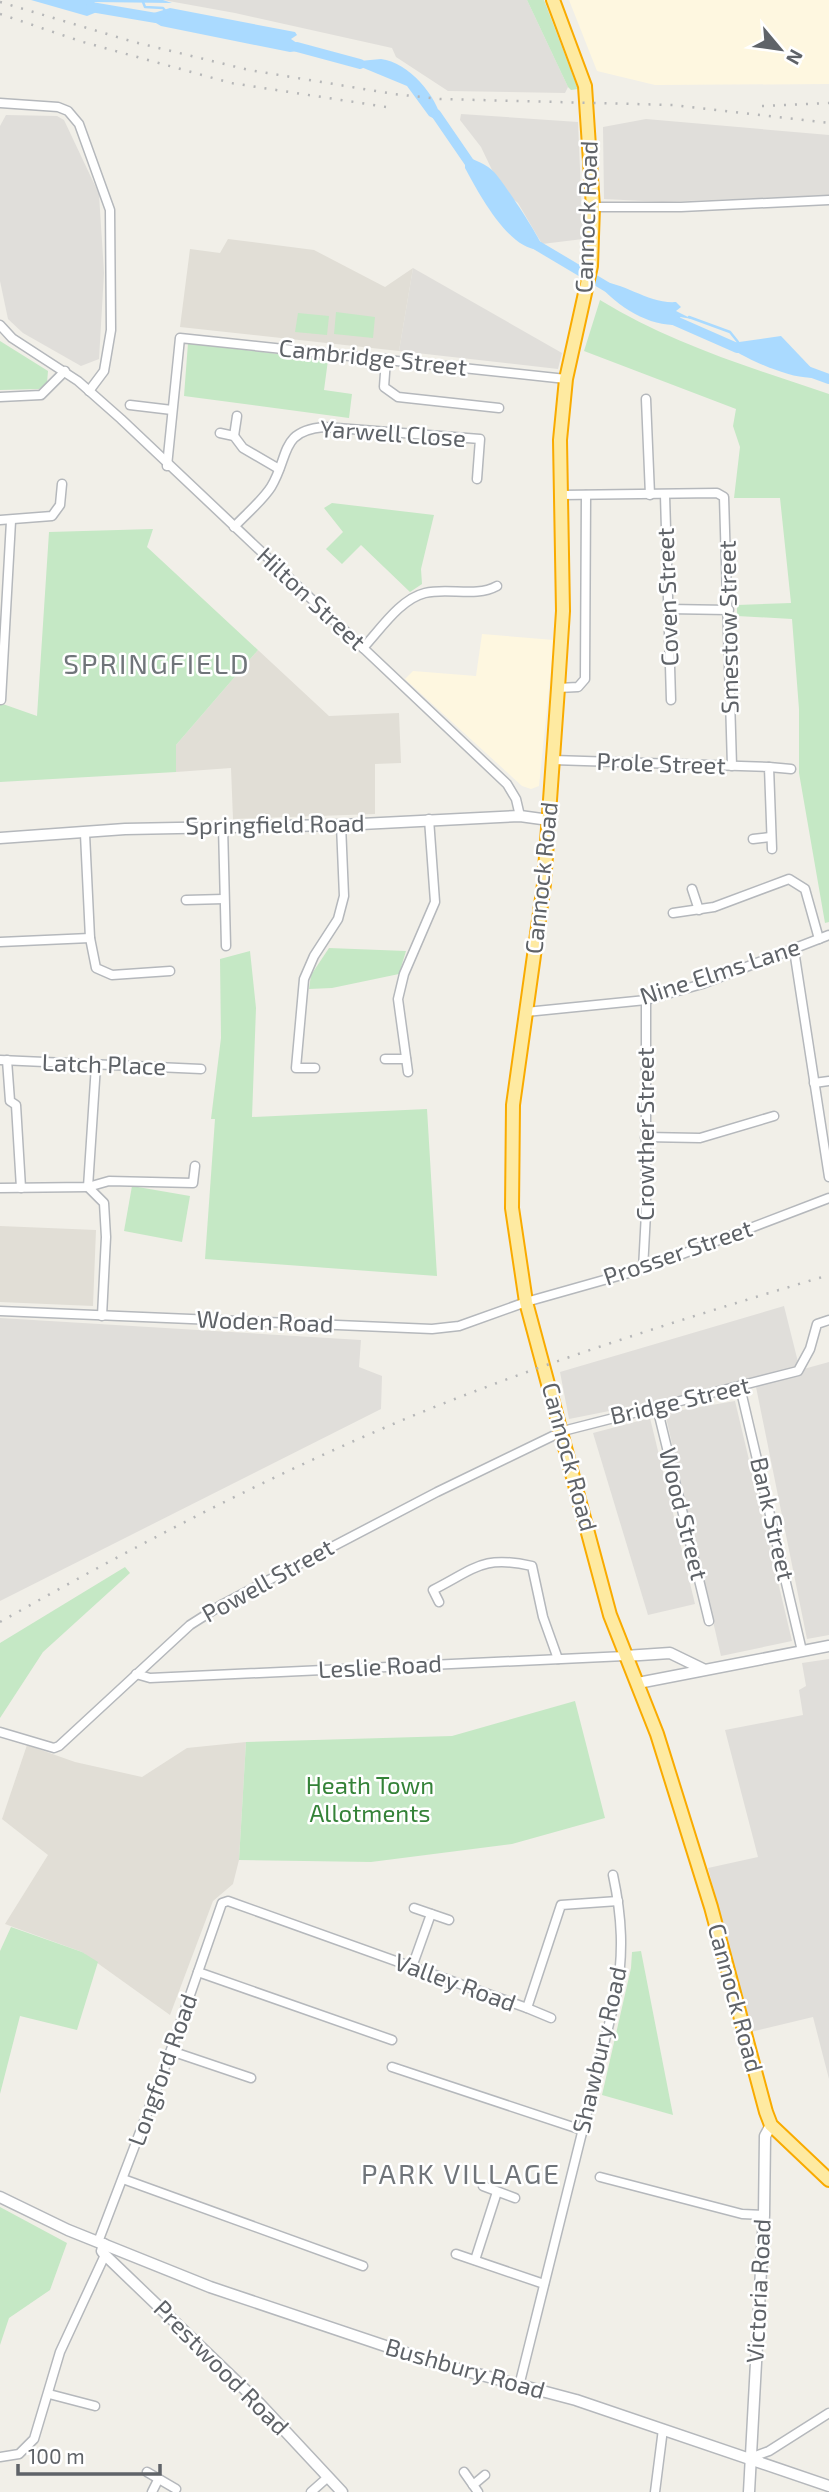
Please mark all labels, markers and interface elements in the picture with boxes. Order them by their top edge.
north arrow [745,14,815,84]
text: N [782,46,809,69]
street label: Cannock Road [568,140,603,294]
street label: Cambridge Street [278,332,469,381]
street label: Yarwell Close [319,413,467,452]
street label: Coven Street [650,527,683,667]
street label: Hilton Street [252,540,372,655]
street label: Smestow Street [711,540,744,714]
district label: SPRINGFIELD [63,646,251,680]
street label: Prole Street [596,746,726,779]
street label: Cannock Road [518,800,563,955]
street label: Springfield Road [185,807,365,840]
street label: Nine Elms Lane [636,931,803,1010]
street label: Latch Place [41,1047,167,1080]
street label: Crowther Street [630,1047,659,1221]
street label: Prosser Street [599,1213,756,1291]
street label: Woden Road [196,1304,334,1337]
street label: Bridge Street [607,1369,752,1430]
street label: Cannock Road [537,1379,604,1534]
street label: Wood Street [654,1444,715,1583]
street label: Bank Street [745,1454,802,1583]
street label: Powell Street [196,1532,338,1628]
street label: Leslie Road [317,1648,443,1683]
park label: Heath Town Allotments [306,1770,434,1827]
street label: Cannock Road [703,1920,770,2075]
street label: Valley Road [391,1946,520,2017]
street label: Shawbury Road [565,1964,632,2136]
street label: Longford Road [121,1990,203,2149]
district label: PARK VILLAGE [361,2156,561,2190]
street label: Victoria Road [739,2218,776,2364]
street label: Prestwood Road [149,2293,296,2440]
street label: Bushbury Road [382,2331,548,2404]
scale bar [18,2432,159,2476]
text: 100 m [28,2443,85,2468]

